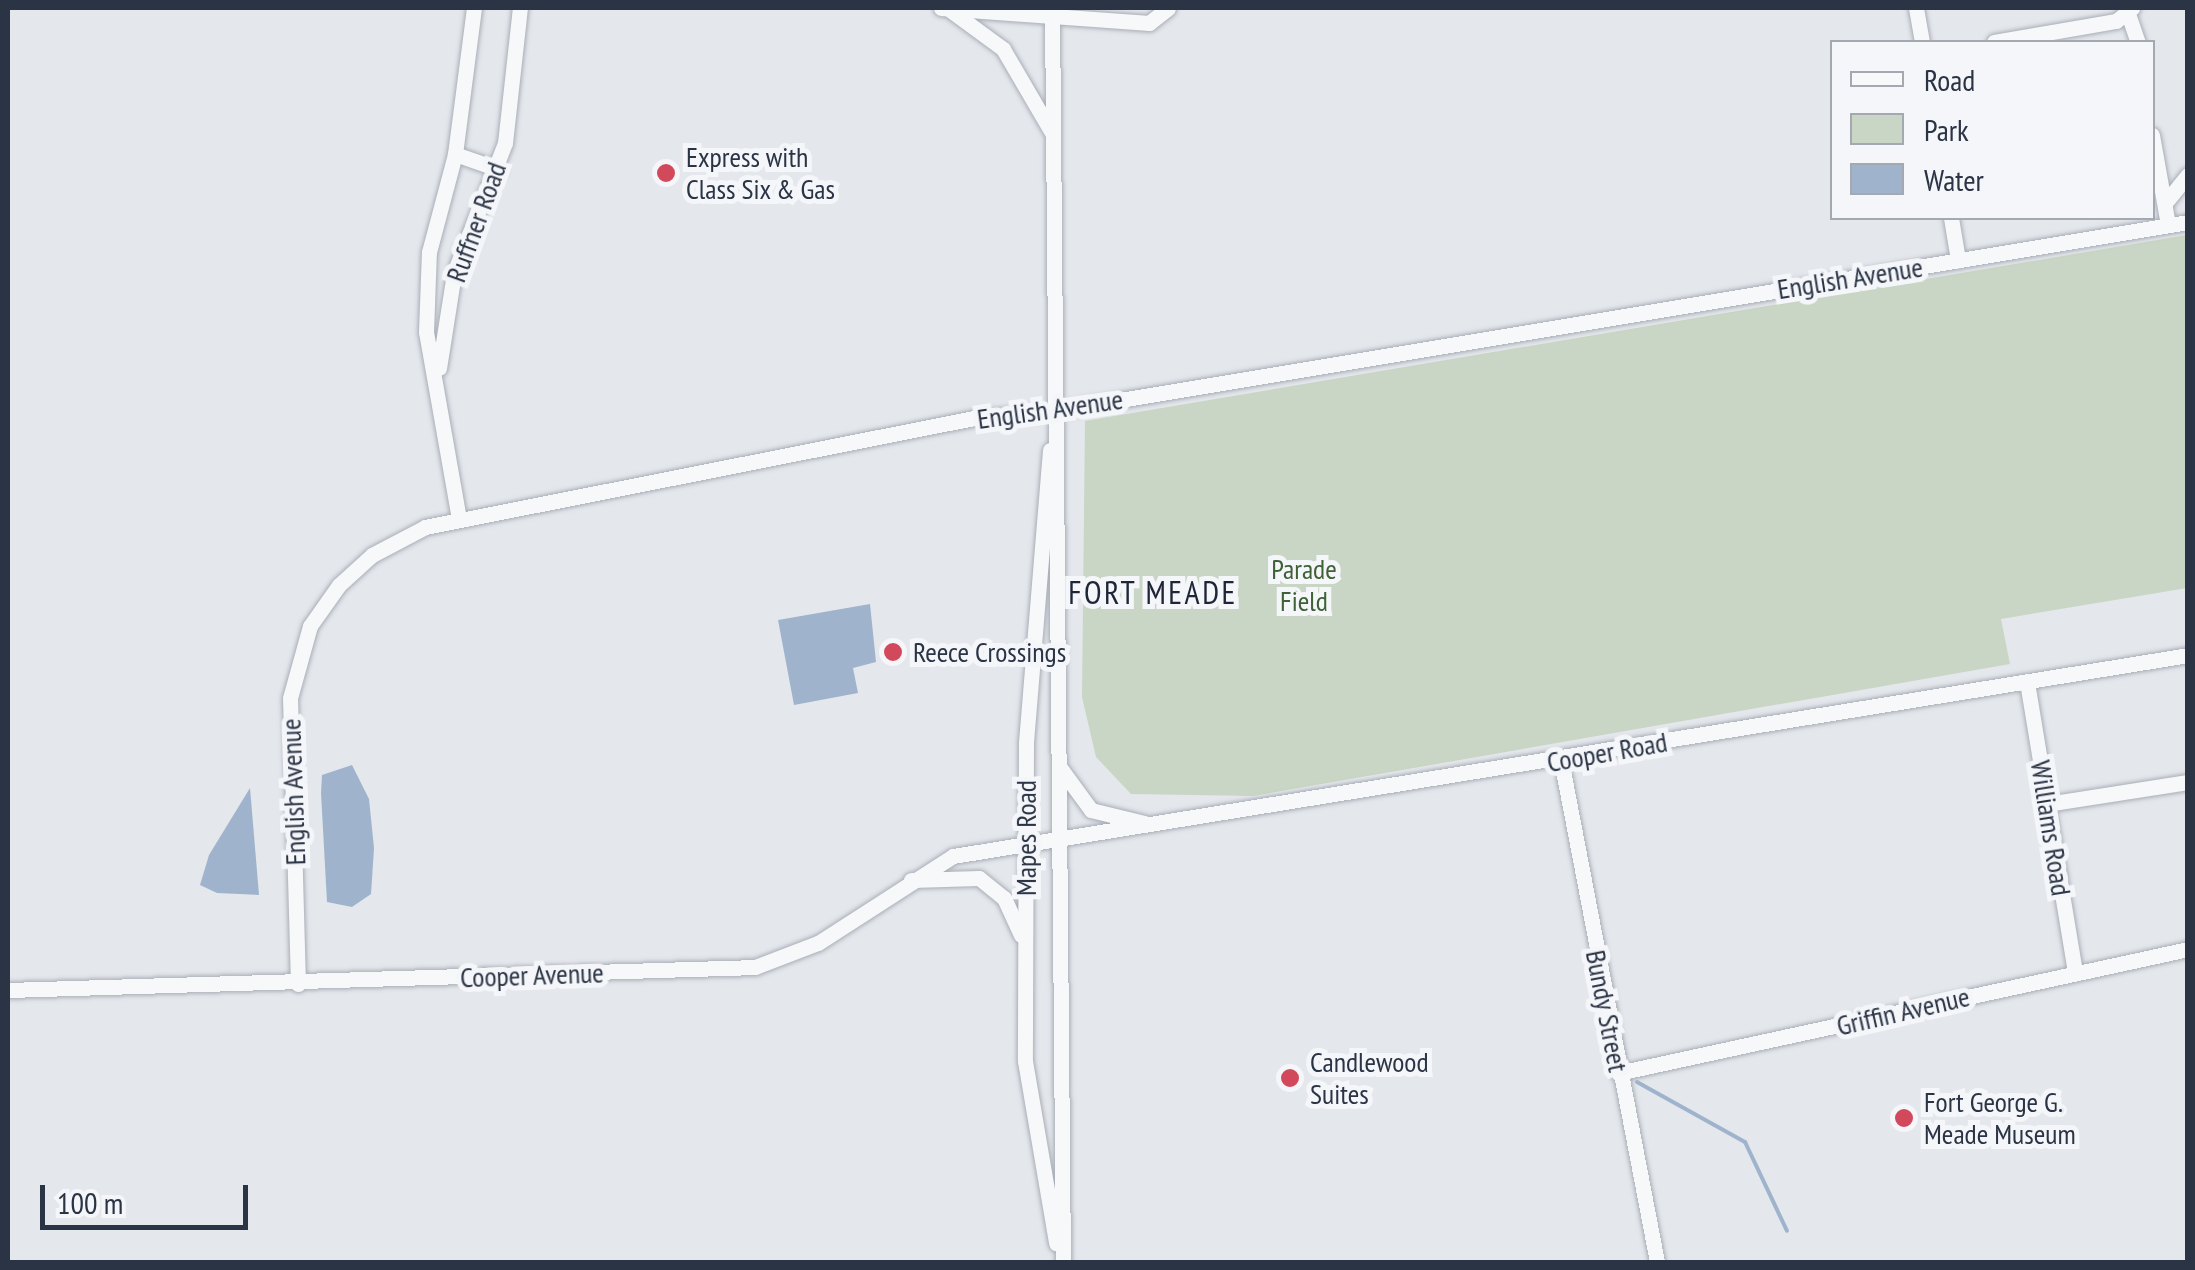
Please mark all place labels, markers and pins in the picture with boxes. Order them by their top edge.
place label: Express with Class Six & Gas [686,140,836,206]
marker: Express with Class Six & Gas [655,162,677,184]
place label: Reece Crossings [913,635,1066,669]
marker: Reece Crossings [882,641,904,663]
place label: Candlewood Suites [1310,1045,1429,1111]
marker: Candlewood Suites [1279,1067,1301,1089]
place label: Fort George G. Meade Museum [1924,1085,2076,1151]
marker: Fort George G. Meade Museum [1893,1107,1915,1129]

